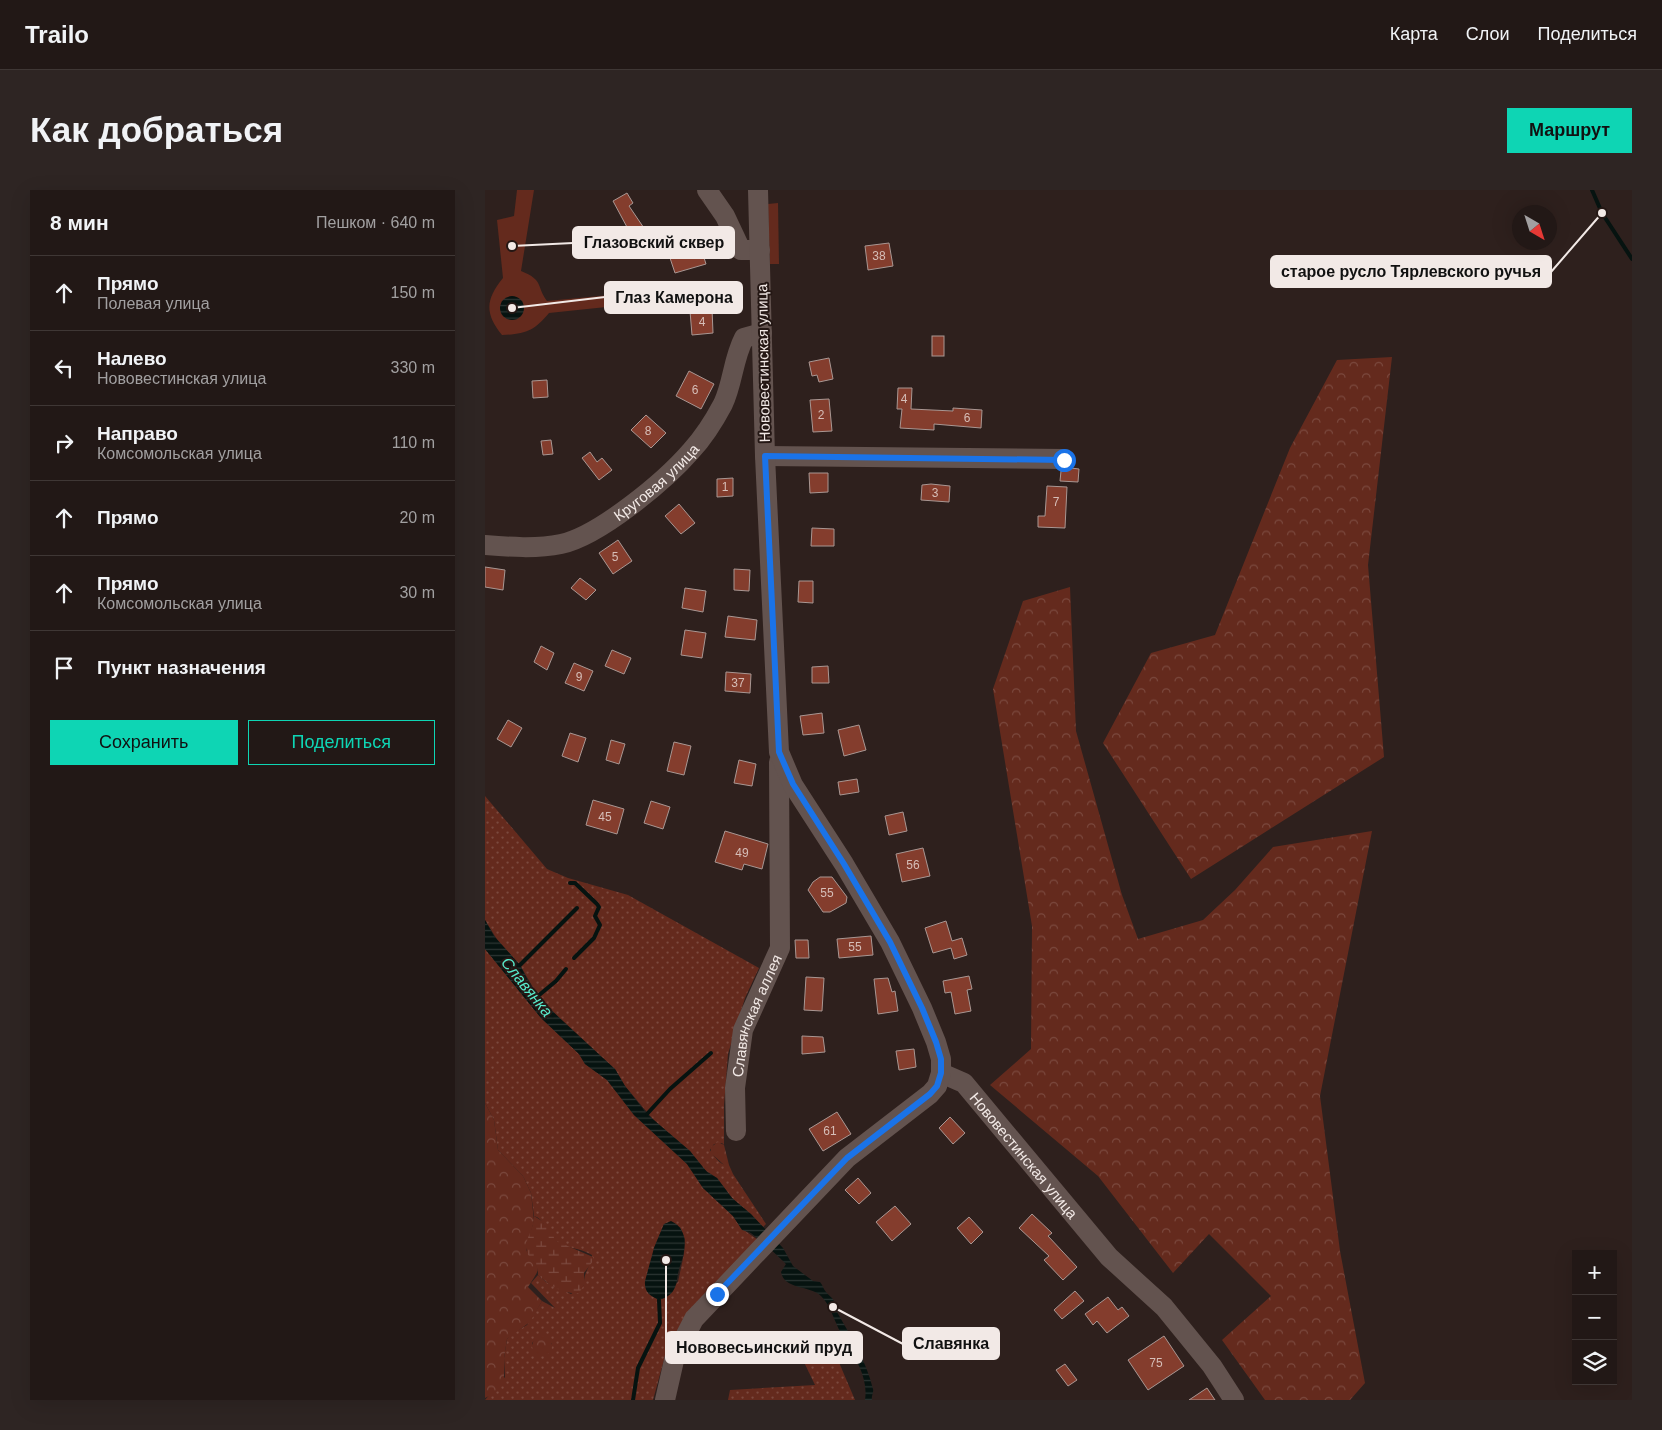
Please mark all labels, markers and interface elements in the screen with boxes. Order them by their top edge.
text: Trailo [25,21,89,48]
text: Карта [1390,24,1438,44]
text: Слои [1466,24,1510,44]
text: Поделиться [1538,24,1637,44]
button: Маршрут [1507,108,1632,153]
text: Как добраться [30,110,283,149]
north arrow [1512,205,1557,250]
text: 8 мин [50,211,109,234]
text: Пешком · 640 m [316,214,435,231]
callout: Глазовский сквер [573,227,734,258]
text: Глазовский сквер [584,234,724,251]
house number: 38 [872,249,886,263]
callout: старое русло Тярлевского ручья [1271,256,1551,287]
text: старое русло Тярлевского ручья [1281,263,1541,280]
text: Прямо [97,273,159,294]
icon: ahead [50,279,78,307]
callout: Глаз Камерона [605,282,742,313]
street label: Нововестинская улица [753,283,773,443]
text: 150 m [391,284,435,301]
text: Глаз Камерона [615,289,733,306]
text: Полевая улица [97,295,210,312]
house number: 4 [699,315,706,329]
text: Налево [97,348,167,369]
icon: left [50,354,78,382]
text: 330 m [391,359,435,376]
text: Нововестинская улица [97,370,266,387]
house number: 6 [692,383,699,397]
house number: 4 [901,392,908,406]
house number: 2 [818,408,825,422]
house number: 6 [964,411,971,425]
text: Направо [97,423,178,444]
house number: 8 [645,424,652,438]
icon: right [50,429,78,457]
text: 110 m [392,434,435,451]
street label: Круговая улица [610,440,702,524]
text: Комсомольская улица [97,445,262,462]
route start [1053,449,1076,472]
house number: 1 [722,480,729,494]
house number: 3 [932,486,939,500]
house number: 7 [1053,495,1060,509]
icon: ahead [50,504,78,532]
text: Прямо [97,507,159,528]
text: 20 m [399,509,435,526]
house number: 5 [612,550,619,564]
text: Прямо [97,573,159,594]
icon: ahead [50,579,78,607]
text: 30 m [399,584,435,601]
text: Комсомольская улица [97,595,262,612]
icon: arrive [50,654,78,682]
text: Пункт назначения [97,657,266,678]
house number: 9 [576,670,583,684]
house number: 37 [731,676,745,690]
button: Сохранить [50,720,238,765]
button: Поделиться [248,720,435,765]
house number: 45 [598,810,612,824]
house number: 49 [735,846,749,860]
house number: 56 [906,858,920,872]
house number: 55 [820,886,834,900]
house number: 55 [848,940,862,954]
street label: Славянская аллея [728,952,785,1078]
water label: Славянка [498,954,556,1020]
street label: Нововестинская улица [967,1089,1082,1222]
house number: 61 [823,1124,837,1138]
map controls [1572,1250,1617,1385]
button: + [1572,1250,1617,1295]
route end [706,1283,729,1306]
button: − [1572,1295,1617,1340]
callout: Славянка [903,1328,999,1359]
callout: Нововесьинский пруд [666,1332,862,1363]
text: Славянка [913,1335,989,1352]
text: Нововесьинский пруд [676,1339,852,1356]
button: layers [1572,1340,1617,1385]
house number: 75 [1149,1356,1163,1370]

